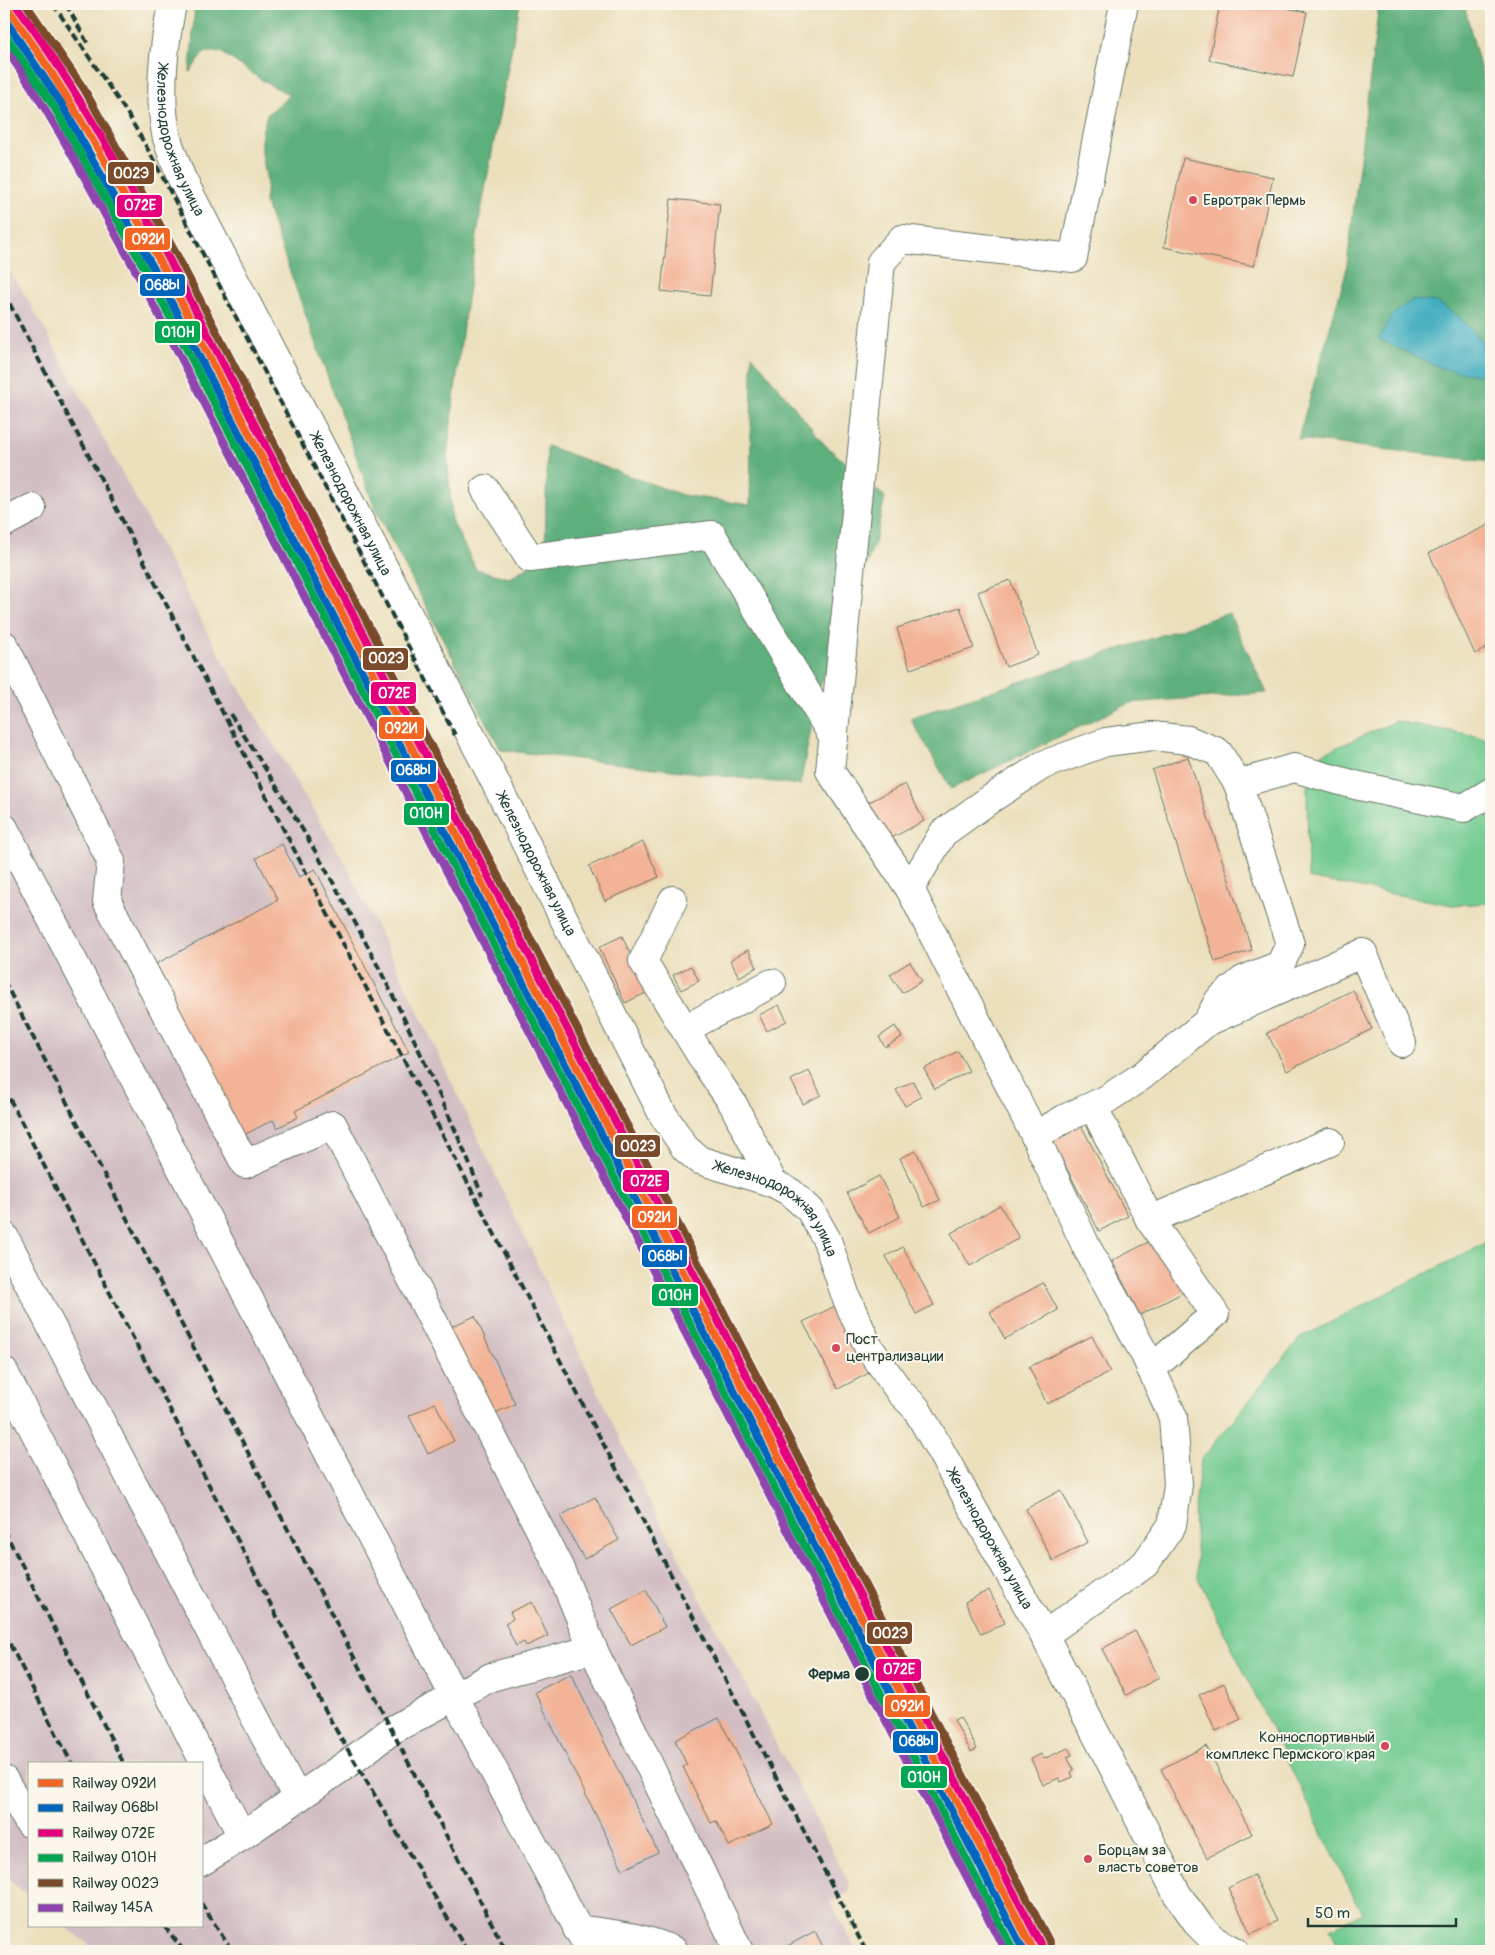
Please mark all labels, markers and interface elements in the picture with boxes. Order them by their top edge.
street label: Железнодорожная улица [152,61,209,220]
line badge: 002Э [107,161,155,185]
text: 002Э [113,165,149,182]
place label: Евротрак Пермь [1203,191,1306,210]
line badge: 072Е [116,194,163,218]
marker: Евротрак Пермь [1187,194,1199,206]
text: 072Е [124,197,157,214]
line badge: 092И [124,227,171,251]
text: 092И [132,231,165,248]
line badge: 068Ы [139,273,186,297]
text: 068Ы [145,277,179,294]
line badge: 010Н [154,320,201,344]
text: 010Н [161,324,195,341]
street label: Железнодорожная улица [305,428,395,579]
line badge: 002Э [362,647,409,671]
text: 002Э [368,650,404,667]
line badge: 072Е [370,681,417,705]
text: 072Е [378,685,411,702]
line badge: 092И [378,716,425,740]
text: 092И [385,720,418,737]
line badge: 068Ы [390,759,437,783]
text: 068Ы [396,762,430,779]
street label: Железнодорожная улица [491,787,580,939]
line badge: 010Н [403,802,450,826]
text: 010Н [409,805,443,822]
line badge: 002Э [614,1134,661,1158]
text: 002Э [620,1138,656,1155]
street label: Железнодорожная улица [710,1156,841,1259]
line badge: 072Е [622,1169,670,1193]
text: 072Е [630,1173,663,1190]
line badge: 092И [631,1205,678,1229]
text: 092И [638,1209,671,1226]
line badge: 068Ы [641,1244,688,1268]
text: 068Ы [648,1248,682,1265]
line badge: 010Н [651,1283,699,1307]
text: 010Н [658,1287,692,1304]
place label: Пост централизации [846,1330,944,1366]
marker: Пост централизации [830,1342,842,1354]
street label: Железнодорожная улица [941,1464,1037,1613]
line badge: 002Э [866,1621,913,1645]
text: 002Э [872,1625,908,1642]
line badge: 072Е [875,1658,922,1682]
text: 072Е [883,1661,916,1678]
place label: Ферма [808,1665,850,1684]
marker: Ферма [853,1665,871,1683]
line badge: 092И [884,1694,931,1718]
text: 092И [891,1698,924,1715]
place label: Конноспортивный комплекс Пермского края [1206,1728,1375,1764]
line badge: 068Ы [892,1730,939,1754]
text: 068Ы [899,1733,933,1750]
marker: Конноспортивный комплекс Пермского края [1379,1740,1391,1752]
legend [28,1762,202,1928]
line badge: 010Н [900,1765,948,1789]
text: 010Н [907,1769,941,1786]
text: Railway 092И [72,1774,156,1793]
text: Railway 068Ы [72,1798,158,1817]
text: Railway 072Е [72,1824,155,1843]
place label: Борцам за власть советов [1098,1841,1199,1877]
text: Railway 010Н [72,1848,157,1867]
marker: Борцам за власть советов [1082,1853,1094,1865]
text: Railway 002Э [72,1874,159,1893]
scale bar [1308,1895,1455,1927]
text: Railway 145А [72,1898,153,1917]
text: 50 m [1315,1904,1350,1923]

